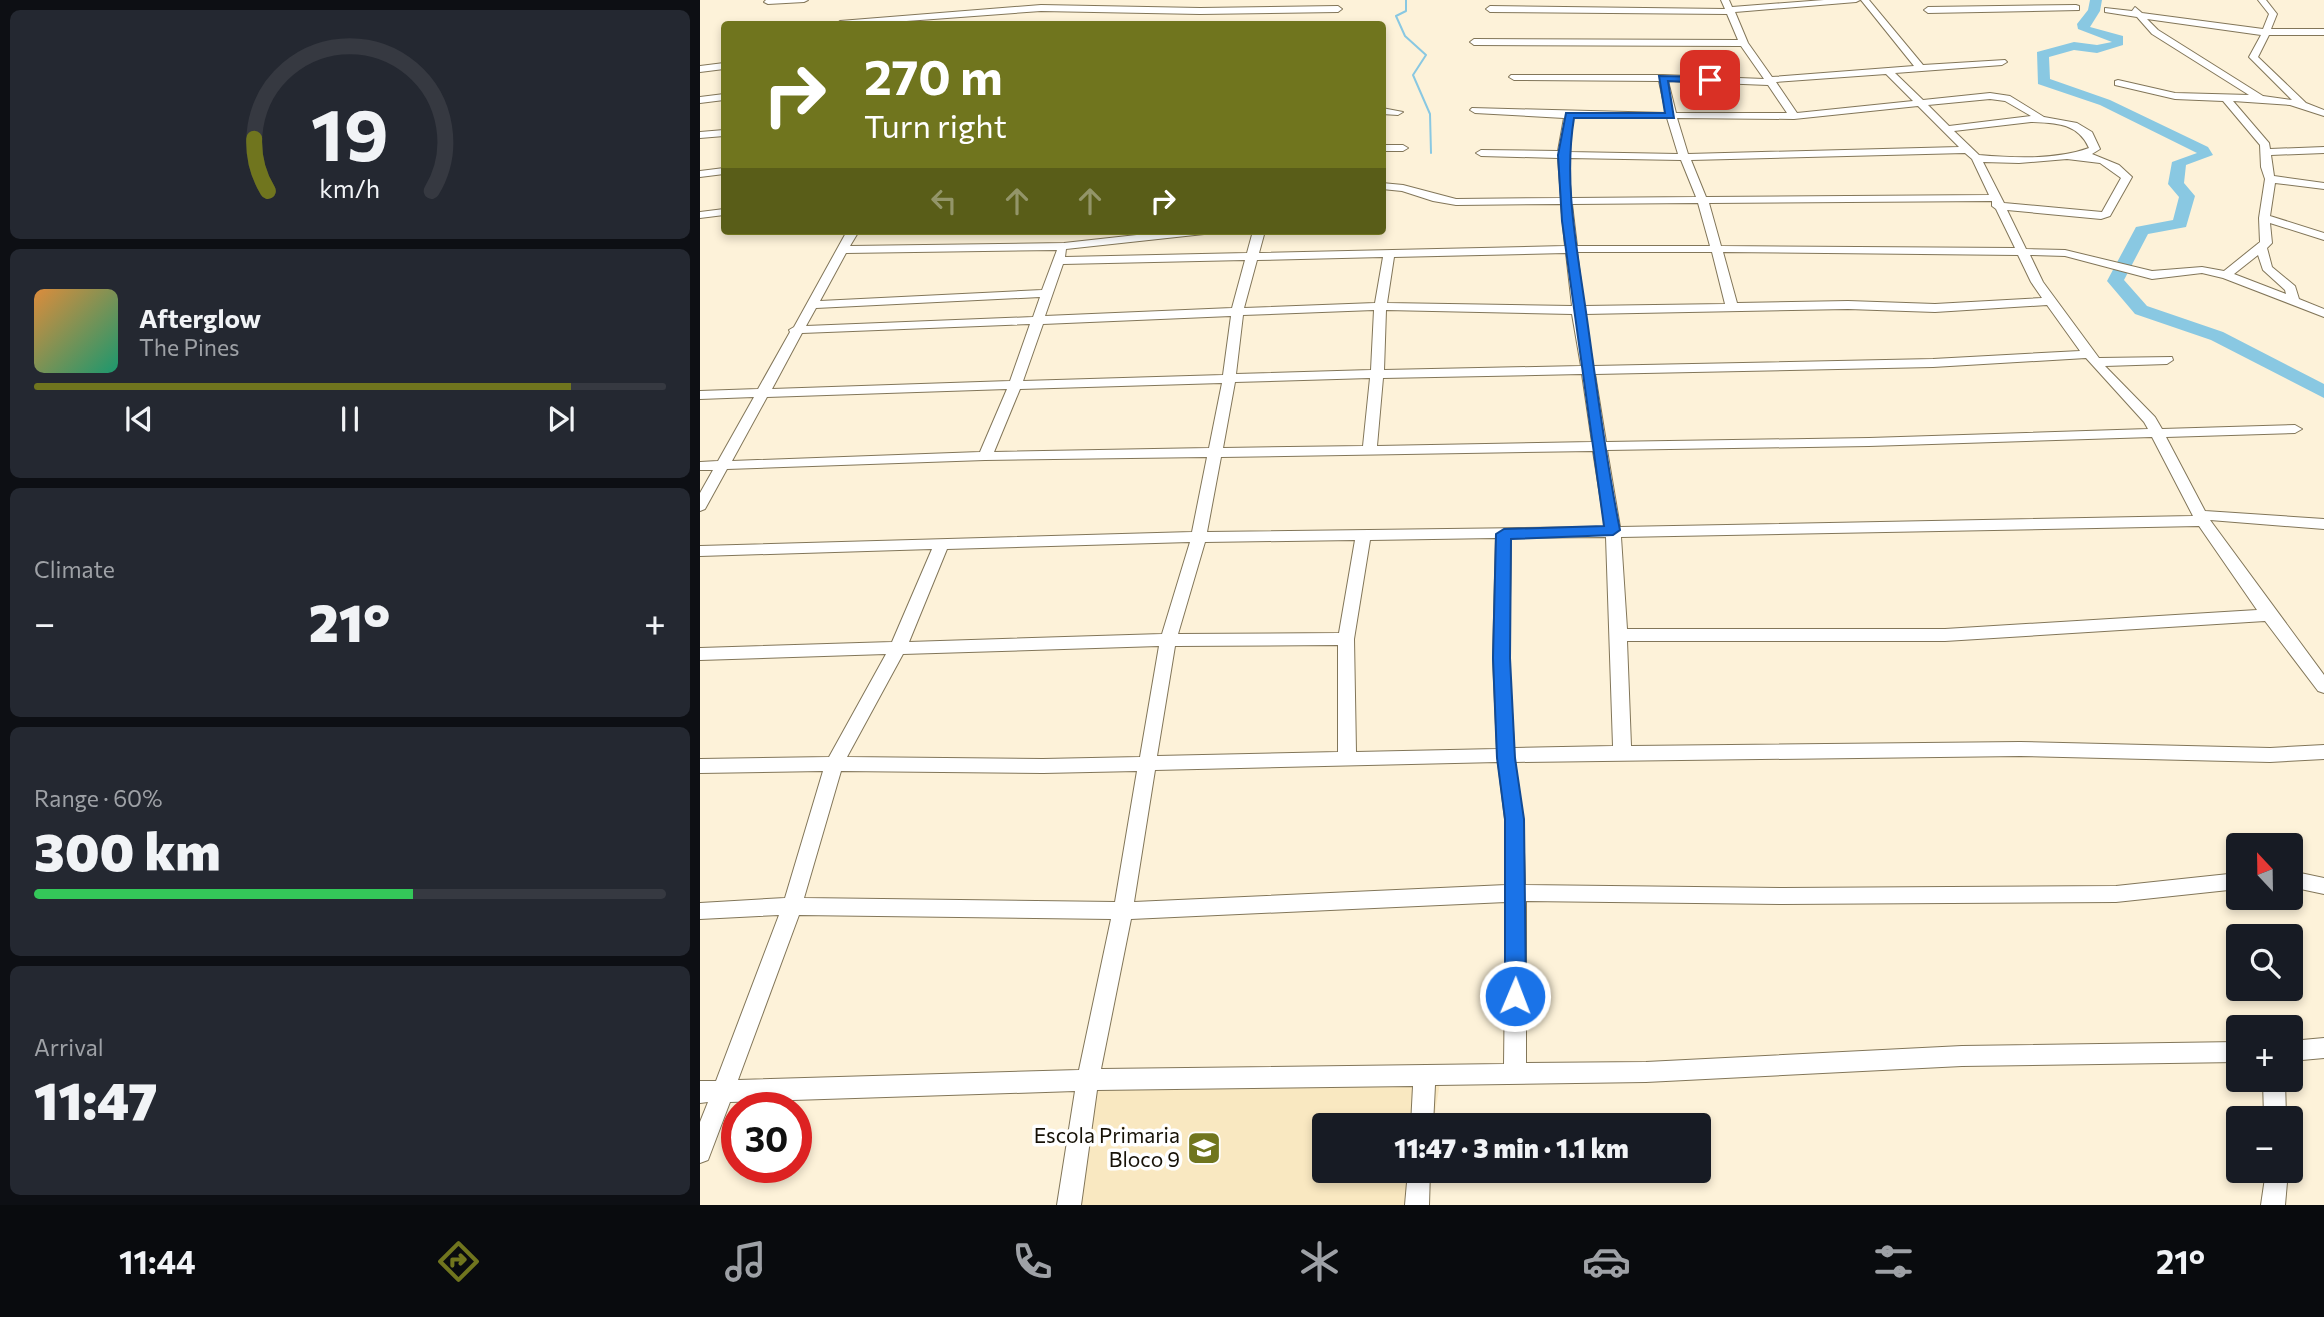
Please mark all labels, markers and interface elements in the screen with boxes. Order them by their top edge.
text: 270 m [864,45,1003,105]
icon: right [749,49,840,140]
pin [1680,50,1740,110]
icon: arrive [1691,61,1729,99]
text: 19 [311,87,389,176]
text: Turn right [864,105,1007,145]
text: km/h [320,172,380,202]
icon: left [925,182,963,220]
icon: ahead [998,182,1036,220]
icon: ahead [1071,182,1109,220]
icon: right [1144,182,1182,220]
text: Afterglow [139,302,261,333]
text: The Pines [139,333,240,361]
icon: previous [120,400,158,438]
icon: pause [331,400,369,438]
icon: next [542,400,580,438]
text: Climate [34,555,115,583]
text: 21° [309,589,390,653]
text: − [34,598,56,645]
text: + [644,598,666,645]
text: Range · 60% [34,784,162,812]
text: 300 km [34,818,221,882]
north arrow [2226,833,2303,910]
map controls [2226,833,2303,1183]
button: search [2226,924,2303,1001]
position arrow [1478,959,1552,1033]
button: + [2226,1015,2303,1092]
text: Arrival [34,1033,104,1061]
text: 11:47 [34,1067,158,1131]
speed limit sign: 30 [721,1092,812,1183]
button: − [2226,1106,2303,1183]
place label: Escola Primaria Bloco 9 [1034,1122,1180,1171]
school or university icon: Escola Primaria Bloco 9 [1185,1129,1223,1167]
text: 11:47 · 3 min · 1.1 km [1394,1132,1629,1163]
icon: directions [434,1237,483,1286]
icon: music [721,1237,770,1286]
icon: phone [1008,1237,1057,1286]
icon: climate [1295,1237,1344,1286]
icon: car [1582,1237,1631,1286]
icon: filters [1869,1237,1918,1286]
text: 11:44 [119,1241,196,1281]
text: 21° [2156,1241,2205,1281]

